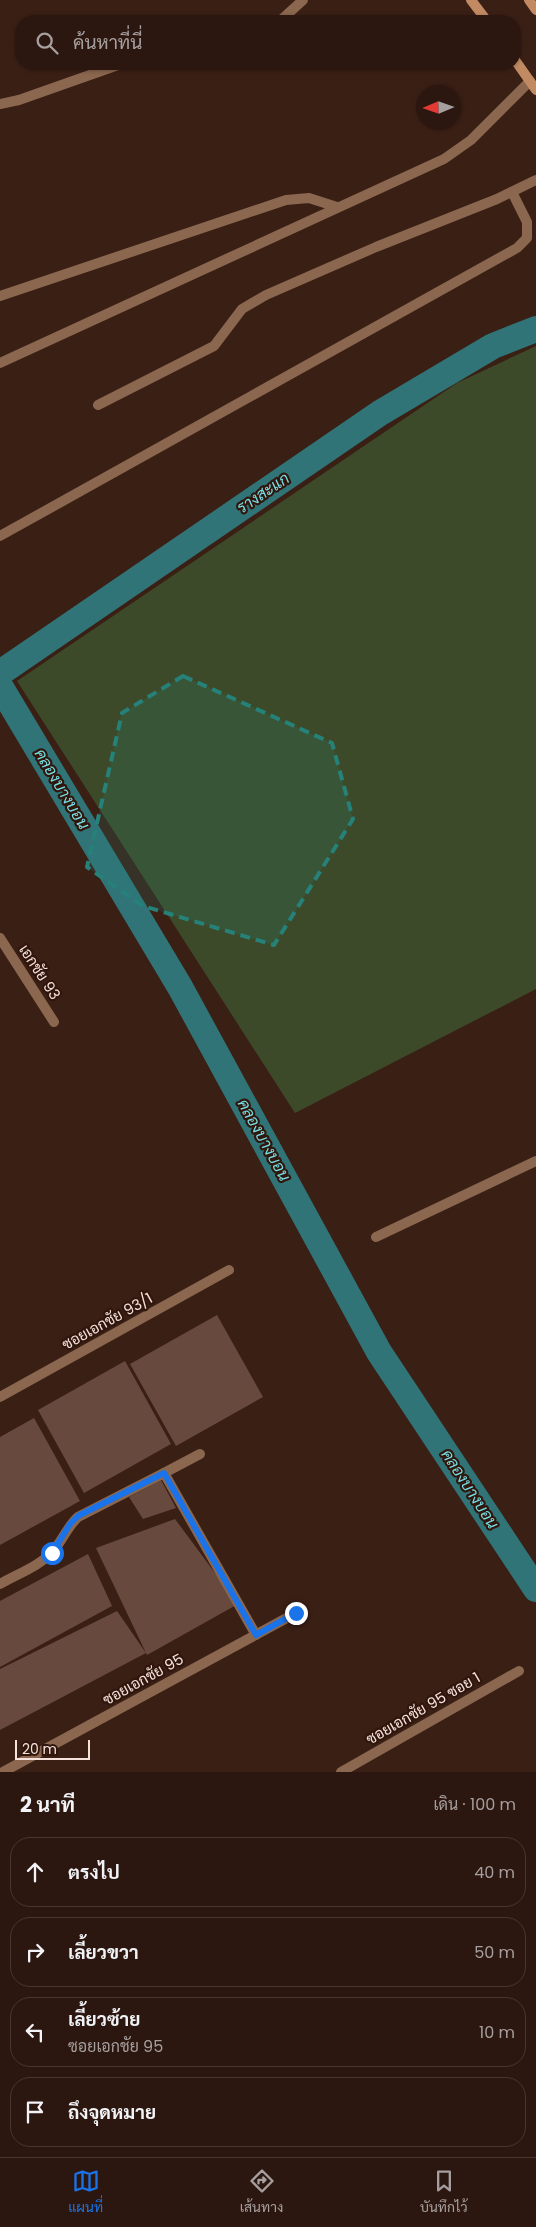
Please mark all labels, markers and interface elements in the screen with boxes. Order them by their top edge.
search box [15,15,521,70]
icon: search [33,29,61,57]
text: ค้นหาที่นี่ [73,29,142,56]
north arrow [416,85,461,130]
water label: รางสะแก [232,467,294,519]
water label: คลองบางบอน [29,744,95,834]
street label: เอกชัย 93 [14,940,66,1004]
water label: คลองบางบอน [232,1095,296,1185]
street label: ซอยเอกชัย 93/1 [58,1287,156,1355]
water label: คลองบางบอน [436,1445,504,1533]
route start [41,1542,64,1565]
route end [285,1602,308,1625]
street label: ซอยเอกชัย 95 [99,1648,187,1710]
street label: ซอยเอกชัย 95 ซอย 1 [362,1667,484,1749]
scale bar [15,1737,90,1760]
text: 20 m [22,1739,57,1759]
text: 2 นาที [20,1790,75,1819]
text: เดิน · 100 m [433,1793,516,1816]
icon: ahead [21,1858,49,1886]
text: ตรงไป [68,1859,120,1886]
text: 40 m [474,1861,515,1884]
icon: right [21,1938,49,1966]
text: เลี้ยวขวา [68,1939,139,1966]
text: 50 m [474,1941,515,1964]
text: เลี้ยวซ้าย [68,2006,140,2033]
icon: left [21,2018,49,2046]
text: 10 m [479,2021,515,2044]
text: ซอยเอกชัย 95 [68,2035,163,2058]
icon: arrive [21,2098,49,2126]
text: ถึงจุดหมาย [68,2099,156,2126]
tab: แผนที่ [68,2167,103,2218]
tab: เส้นทาง [240,2167,283,2218]
tab: บันทึกไว้ [420,2167,468,2218]

